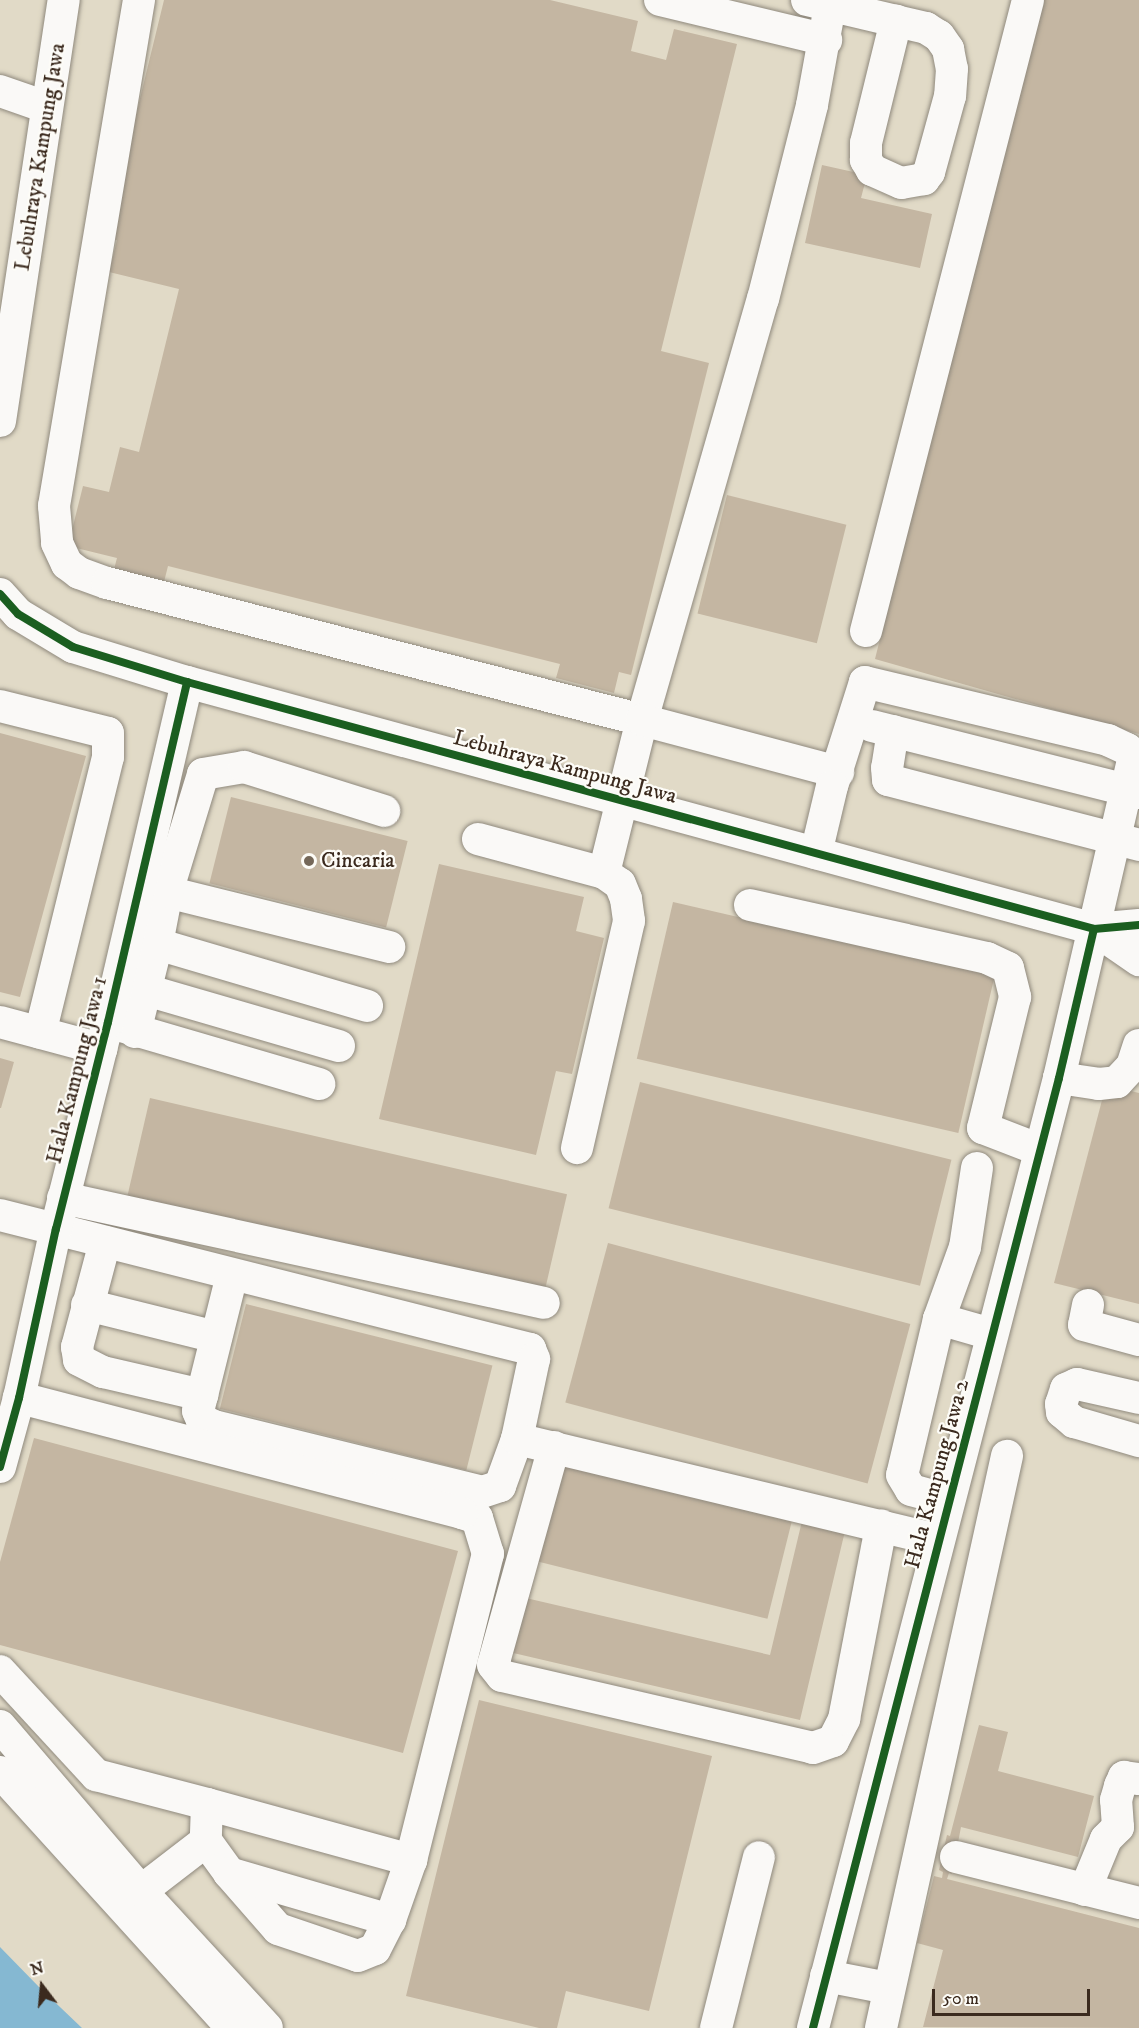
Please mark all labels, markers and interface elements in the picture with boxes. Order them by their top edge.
street label: Lebuhraya Kampung Jawa [9,41,71,273]
street label: Lebuhraya Kampung Jawa [450,724,680,810]
place label: Cincaria [321,848,395,874]
marker: Cincaria [302,854,316,868]
street label: Hala Kampung Jawa 1 [41,974,113,1166]
street label: Hala Kampung Jawa 2 [899,1376,975,1572]
north arrow [12,1956,72,2016]
text: N [28,1957,46,1980]
scale bar [935,1977,1092,2015]
text: 50 m [943,1988,979,2010]

